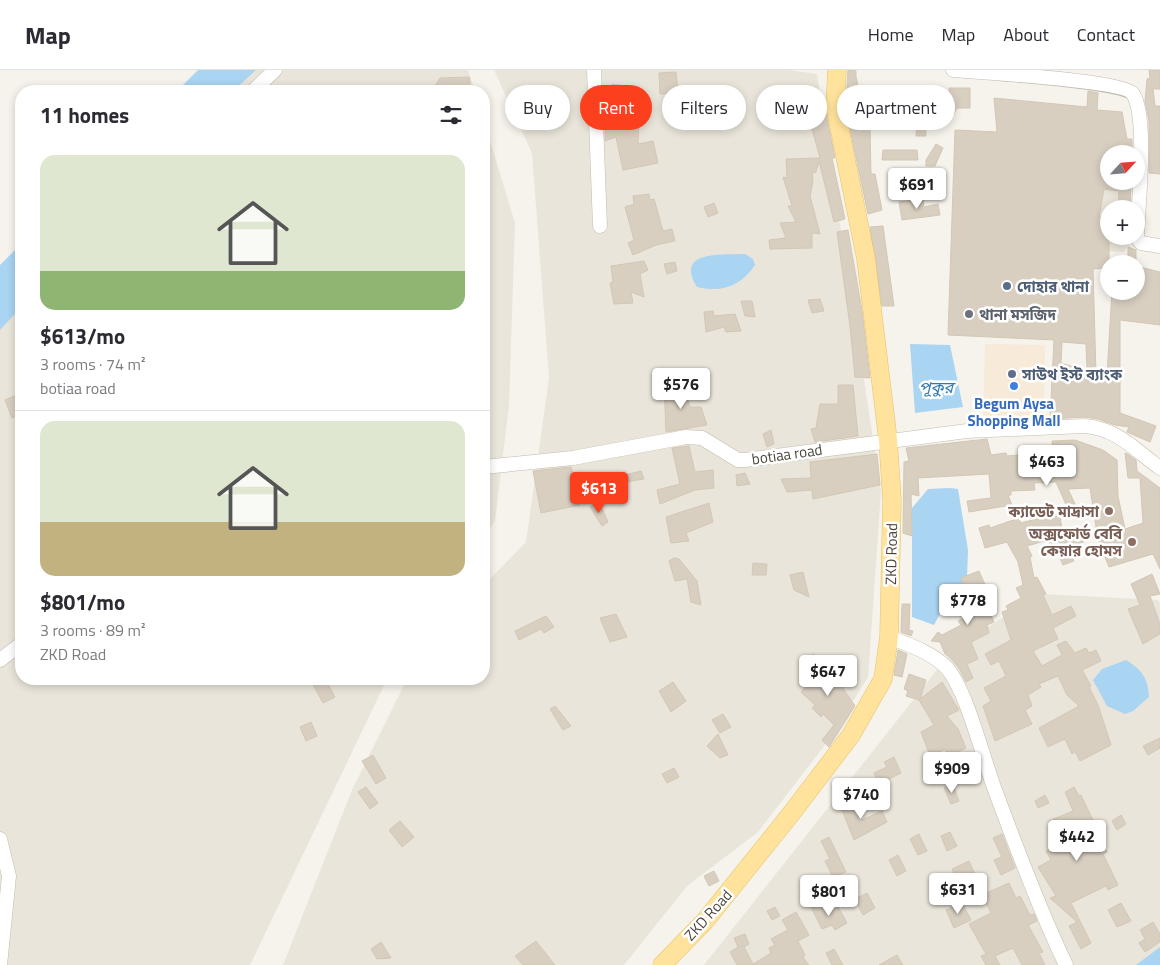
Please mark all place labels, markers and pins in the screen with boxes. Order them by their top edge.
pin: $691 [887,168,947,210]
place label: দোহার থানা [1017,275,1090,298]
marker: দোহার থানা [1001,280,1013,292]
place label: থানা মসজিদ [979,303,1056,326]
marker: থানা মসজিদ [963,308,975,320]
place label: সাউথ ইস্ট ব্যাংক [1021,363,1123,386]
pin: $576 [651,368,711,410]
marker: সাউথ ইস্ট ব্যাংক [1006,368,1018,380]
marker: Begum Aysa Shopping Mall [1008,380,1020,392]
place label: Begum Aysa Shopping Mall [968,392,1060,432]
pin: $463 [1017,444,1077,487]
pin: $613 [569,472,629,514]
place label: ক্যাডেট মাদ্রাসা [1007,500,1100,523]
marker: ক্যাডেট মাদ্রাসা [1103,505,1115,517]
place label: অক্সফোর্ড বেবি কেয়ার হোমস [1028,522,1123,562]
marker: অক্সফোর্ড বেবি কেয়ার হোমস [1126,536,1138,548]
pin: $778 [938,584,998,626]
pin: $647 [798,654,858,697]
pin: $909 [922,752,982,794]
pin: $740 [831,778,891,820]
pin: $442 [1047,820,1107,862]
pin: $631 [928,872,988,915]
pin: $801 [799,874,859,917]

